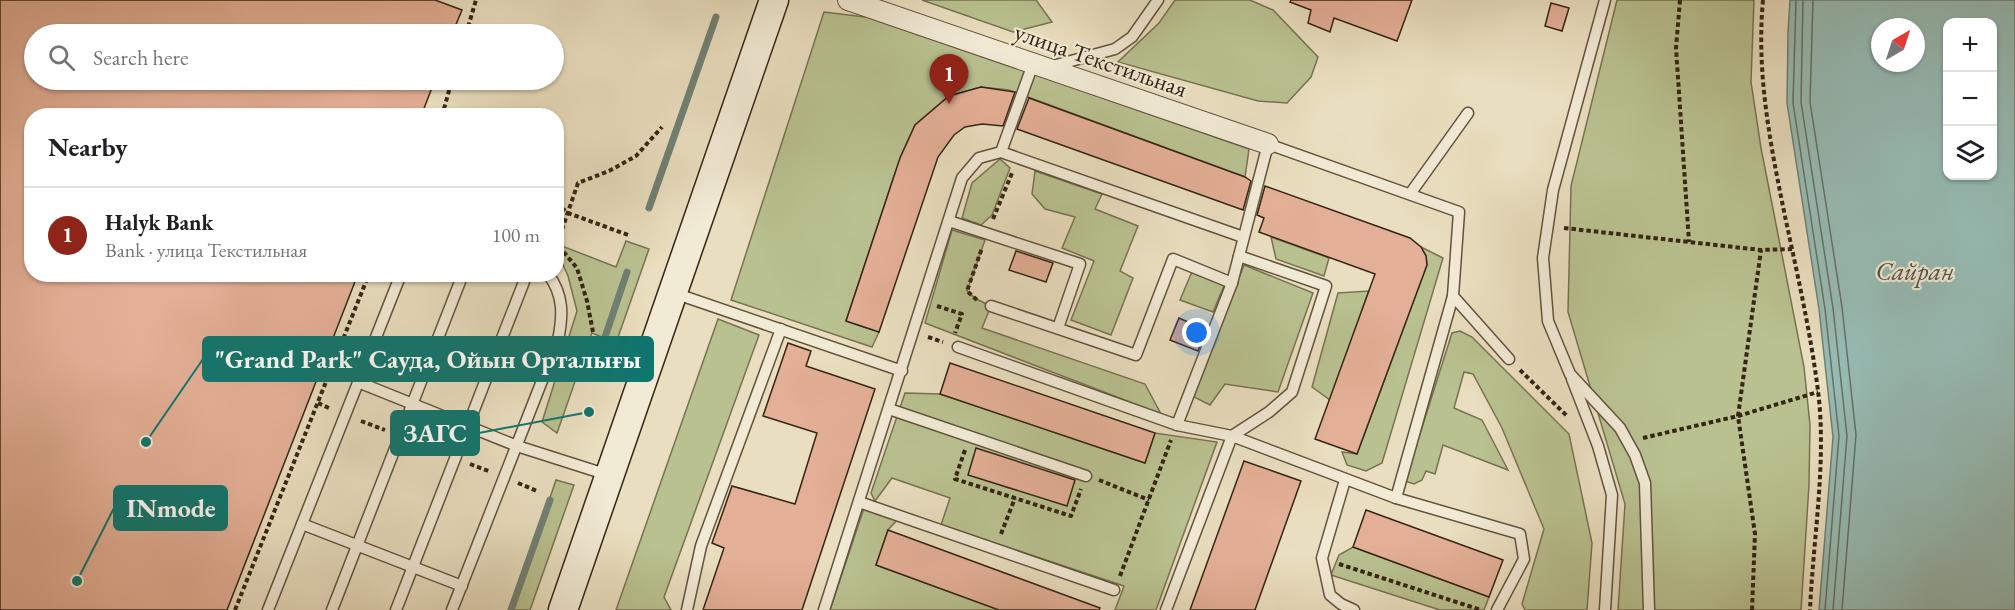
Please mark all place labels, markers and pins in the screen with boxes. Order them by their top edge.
pin: 1 [930,54,968,104]
callout: "Grand Park" Сауда, Ойын Орталығы [203,337,653,381]
callout: ЗАГС [391,411,479,455]
callout: INmode [114,486,227,530]

